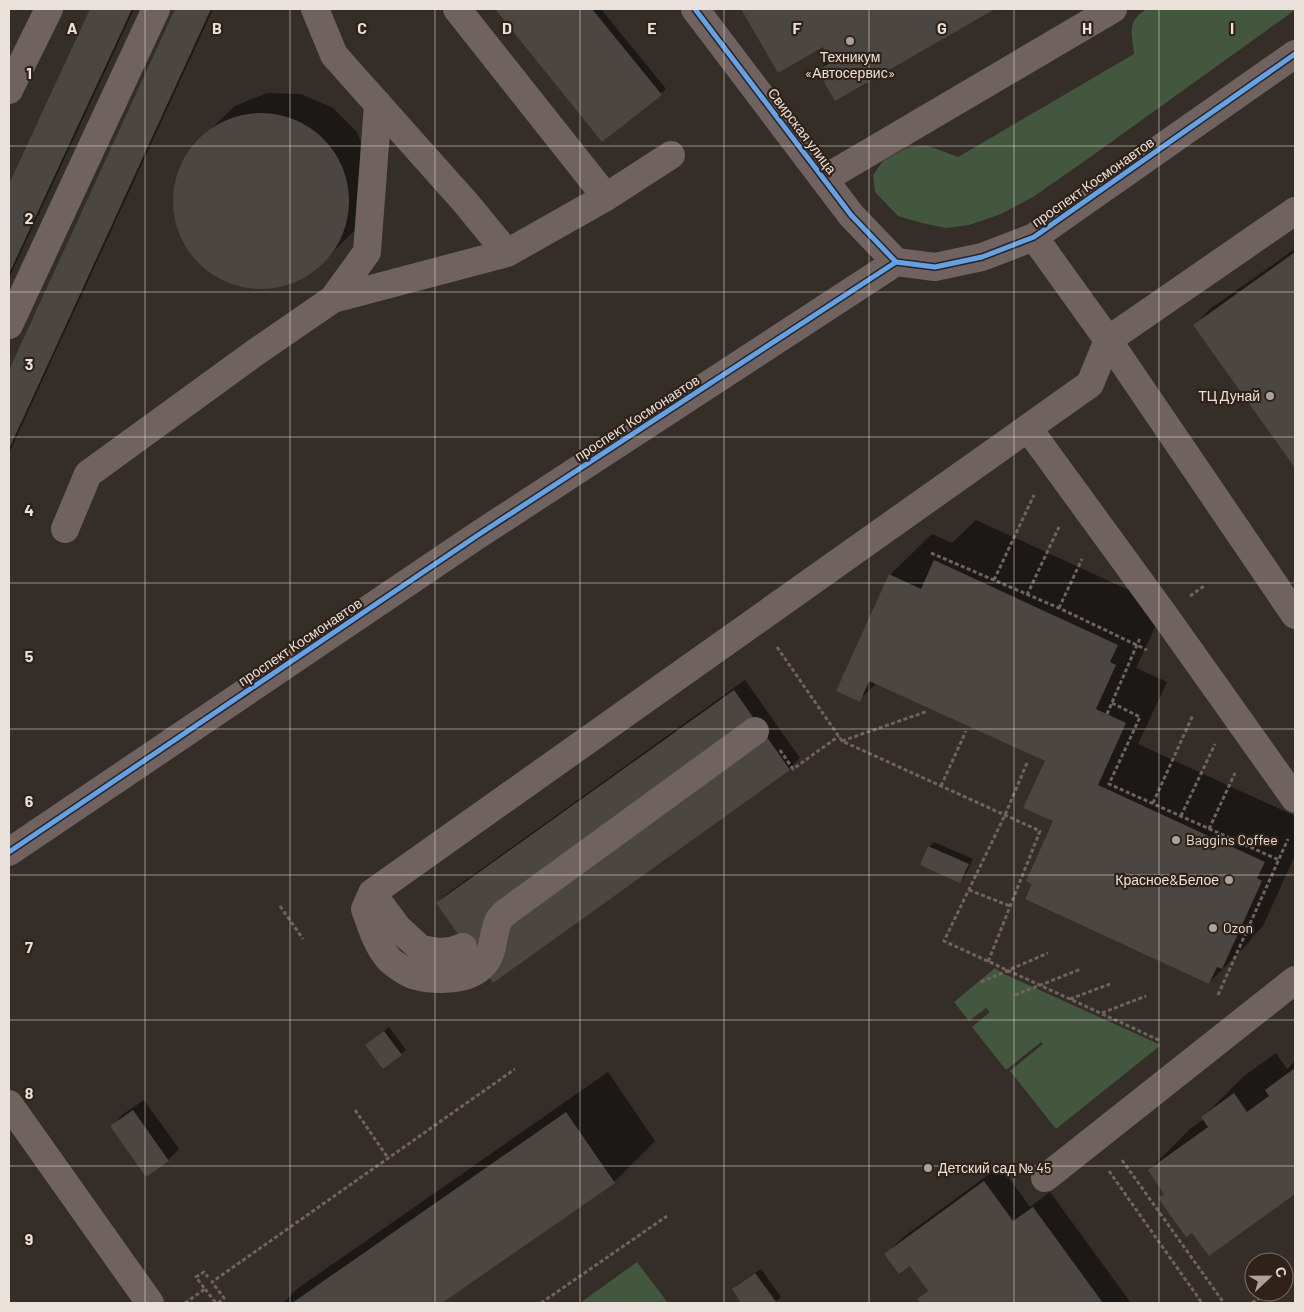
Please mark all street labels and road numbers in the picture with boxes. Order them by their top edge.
street label: Свирская улица [765,84,840,177]
street label: проспект Космонавтов [1028,133,1157,230]
street label: проспект Космонавтов [571,371,702,464]
street label: проспект Космонавтов [235,594,365,689]

